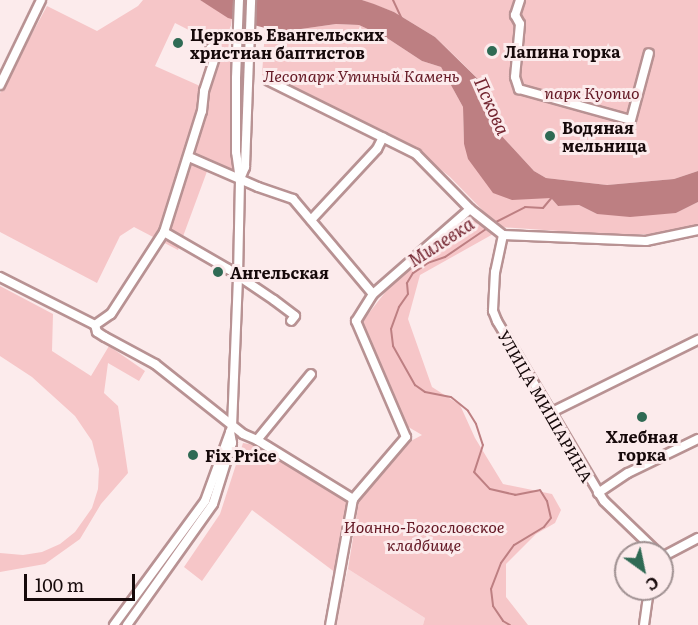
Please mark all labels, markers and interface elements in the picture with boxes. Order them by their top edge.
place label: Церковь Евангельских христиан баптистов [190,24,384,62]
marker: Церковь Евангельских христиан баптистов [171,36,185,50]
place label: Лапина горка [504,41,620,61]
marker: Лапина горка [485,44,499,58]
park label: Лесопарк Утиный Камень [263,65,459,85]
water label: Пскова [470,74,514,138]
park label: парк Куопио [544,82,640,102]
place label: Водяная мельница [562,117,647,155]
marker: Водяная мельница [543,129,557,143]
water label: Милевка [404,213,478,271]
place label: Ангельская [230,262,329,282]
marker: Ангельская [211,265,225,279]
street label: УЛИЦА МИШАРИНА [495,327,597,485]
marker: Хлебная горка [635,410,649,424]
place label: Хлебная горка [606,426,678,464]
place label: Fix Price [205,445,277,465]
marker: Fix Price [186,448,200,462]
park label: Иоанно-Богословское кладбище [344,516,504,554]
north arrow [614,541,674,601]
scale bar [27,562,138,600]
text: 100 m [35,571,84,598]
text: С [641,571,664,598]

